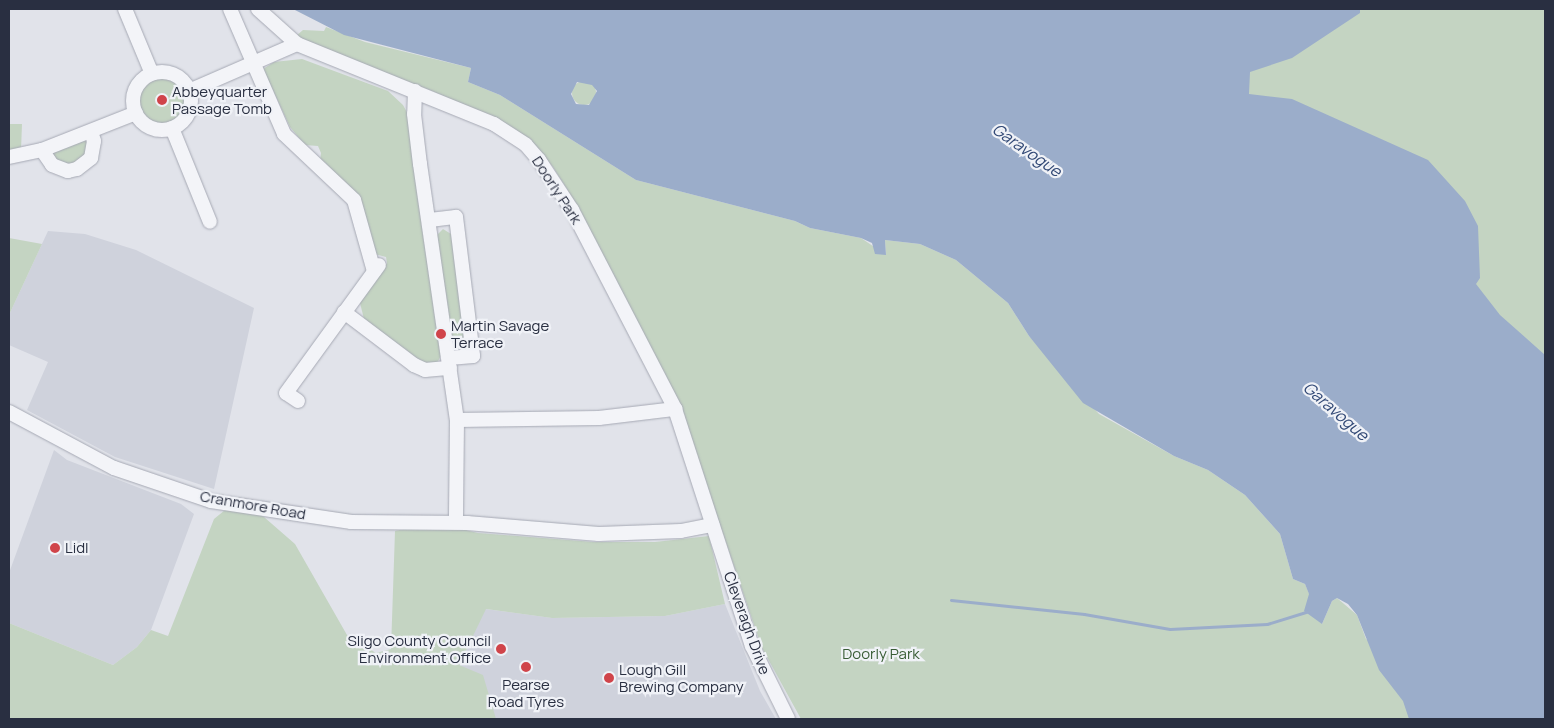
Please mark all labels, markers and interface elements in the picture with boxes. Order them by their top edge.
place label: Abbeyquarter Passage Tomb [172,82,272,117]
marker: Abbeyquarter Passage Tomb [156,94,168,106]
water label: Garavogue [989,119,1065,181]
street label: Doorly Park [528,153,586,227]
place label: Martin Savage Terrace [451,316,549,351]
marker: Martin Savage Terrace [435,328,447,340]
water label: Garavogue [1300,378,1372,444]
street label: Cranmore Road [199,487,307,523]
place label: Lidl [65,539,89,557]
marker: Lidl [49,542,61,554]
street label: Cleveragh Drive [720,569,774,677]
place label: Sligo County Council Environment Office [347,631,491,666]
marker: Sligo County Council Environment Office [495,643,507,655]
park label: Doorly Park [842,645,920,663]
place label: Lough Gill Brewing Company [619,660,744,695]
marker: Pearse Road Tyres [520,661,532,673]
marker: Lough Gill Brewing Company [603,672,615,684]
place label: Pearse Road Tyres [488,675,564,710]

